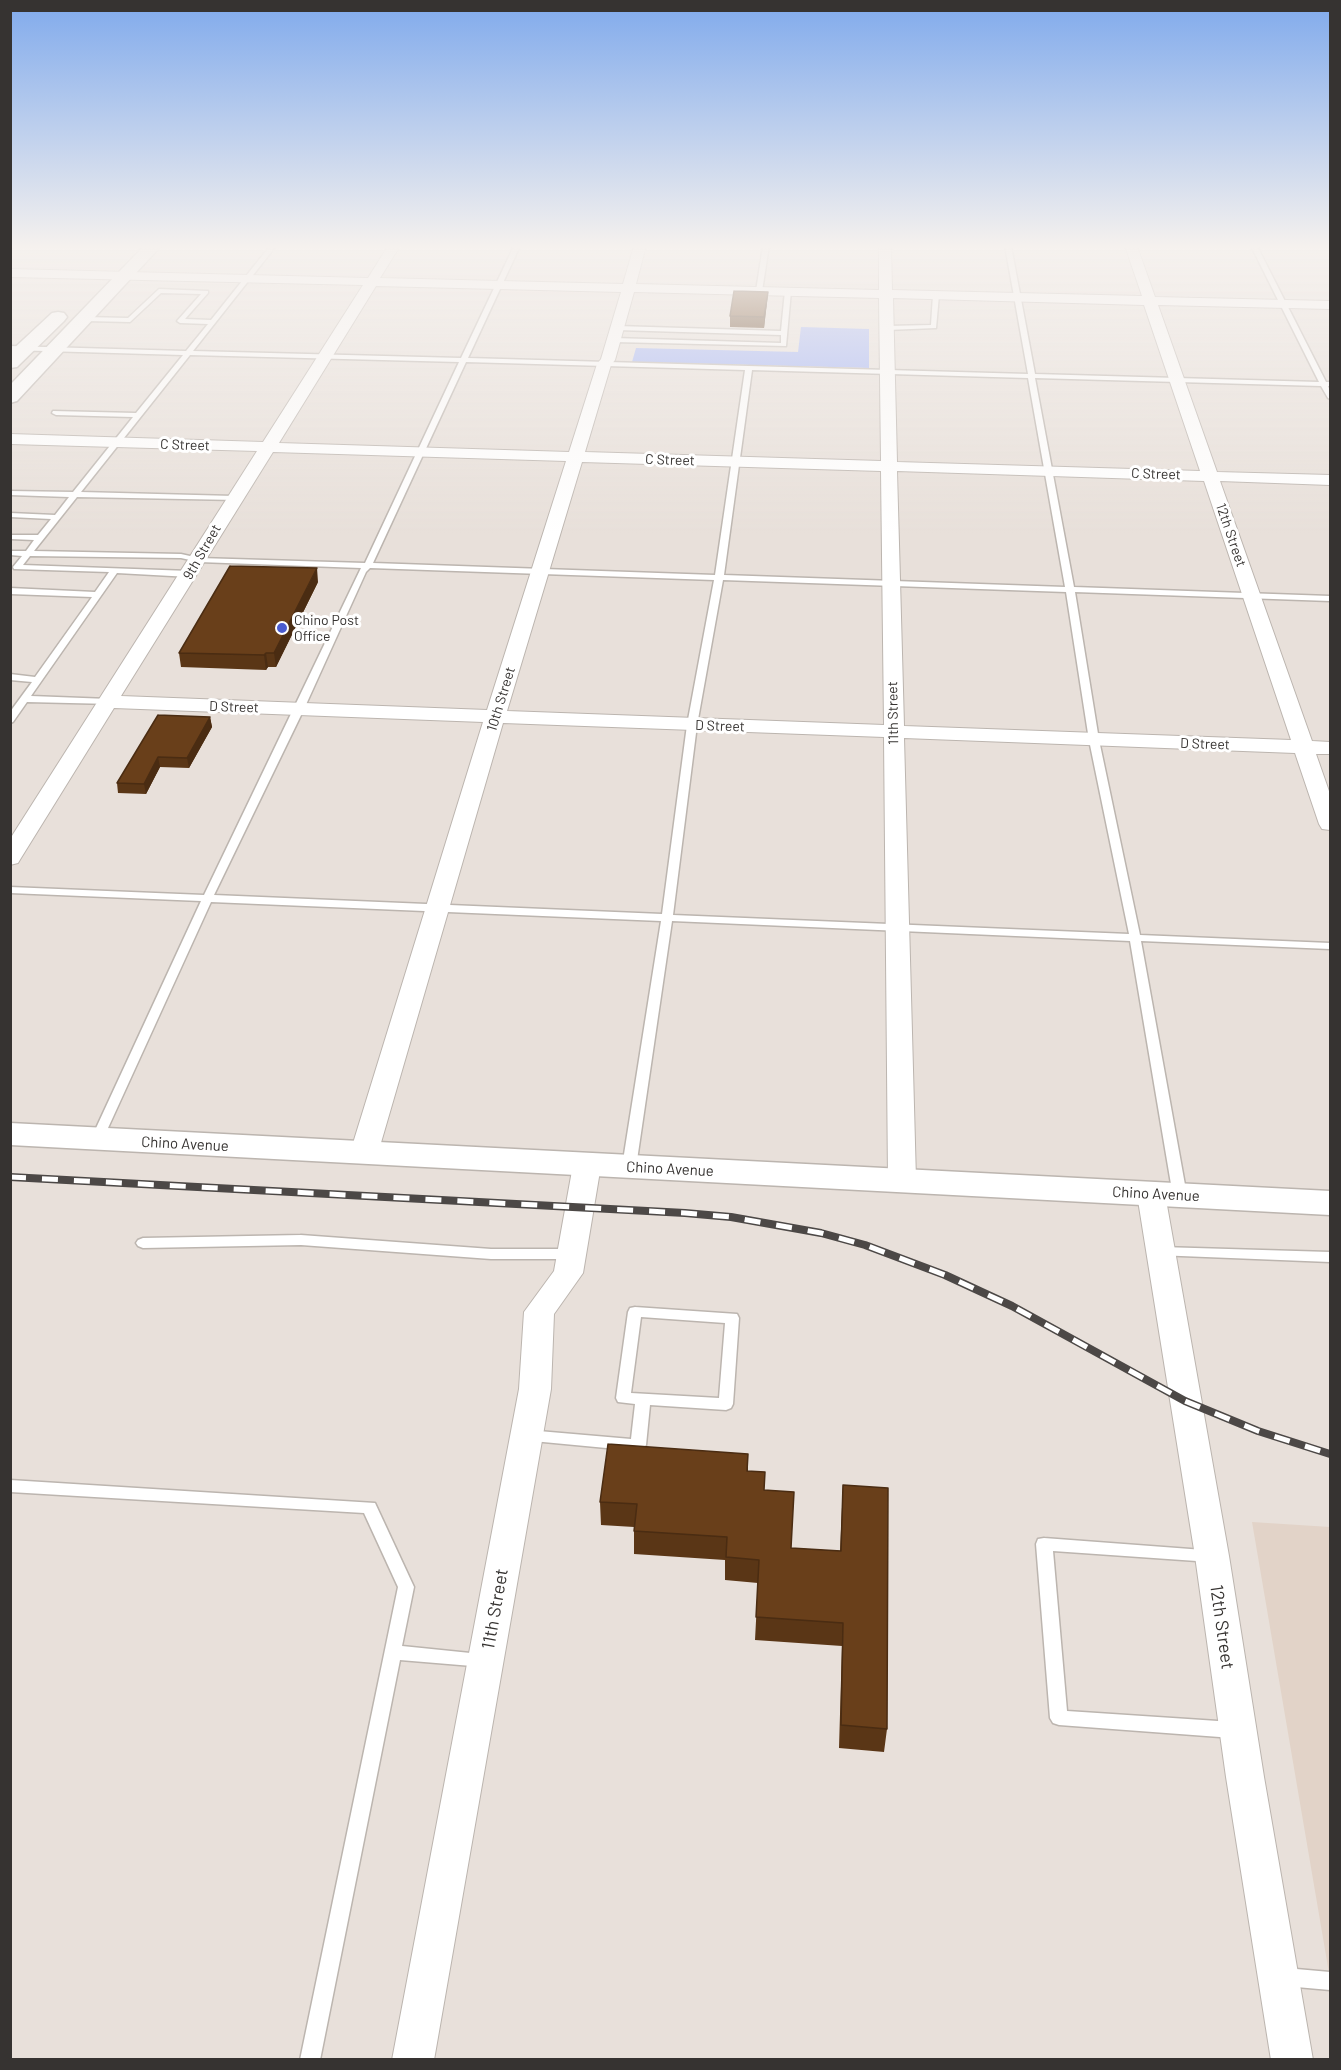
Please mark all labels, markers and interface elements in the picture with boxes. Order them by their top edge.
street label: C Street [160,436,210,454]
street label: C Street [645,451,695,469]
street label: C Street [1131,465,1181,483]
street label: 12th Street [1212,501,1250,569]
street label: 9th Street [179,521,225,583]
place label: Chino Post Office [294,612,359,644]
marker: Chino Post Office [275,621,289,635]
street label: 10th Street [483,665,519,733]
street label: 11th Street [884,681,902,745]
street label: D Street [209,698,259,716]
street label: D Street [695,717,745,735]
street label: D Street [1180,735,1230,753]
street label: Chino Avenue [141,1133,229,1155]
street label: Chino Avenue [626,1158,714,1180]
street label: Chino Avenue [1112,1183,1200,1205]
street label: 11th Street [477,1567,513,1651]
street label: 12th Street [1205,1583,1239,1671]

